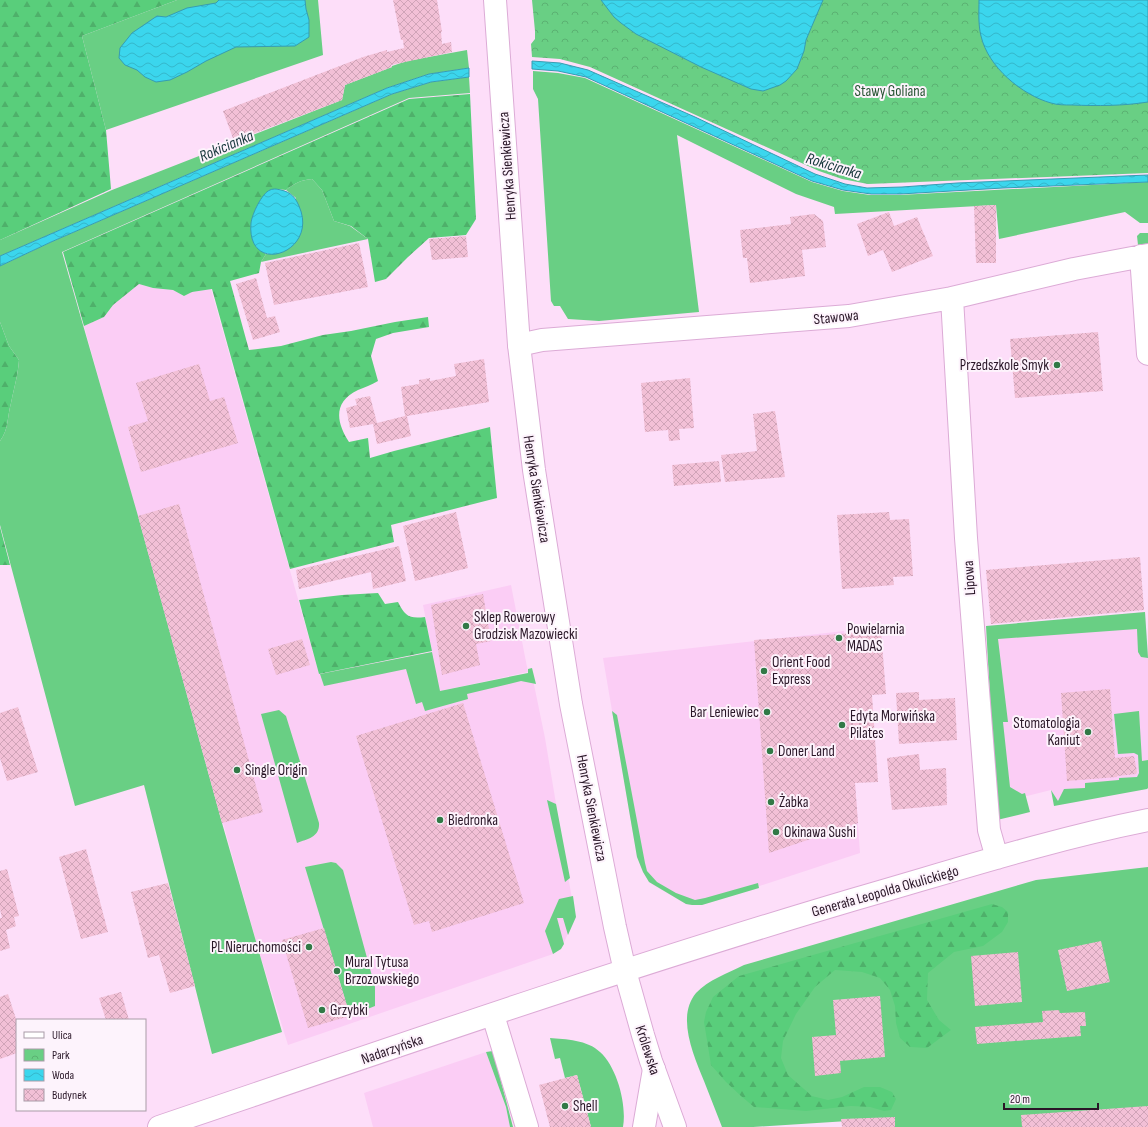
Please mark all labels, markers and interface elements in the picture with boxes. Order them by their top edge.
park label: Stawy Goliana [855,82,926,101]
street label: Henryka Sienkiewicza [494,111,521,221]
water label: Rokicianka [197,126,257,166]
water label: Rokicianka [804,149,864,184]
street label: Stawowa [813,306,860,329]
place label: Przedszkole Smyk [960,356,1049,375]
marker: Przedszkole Smyk [1052,360,1062,370]
street label: Henryka Sienkiewicza [519,434,554,544]
street label: Lipowa [959,560,980,596]
place label: Sklep Rowerowy Grodzisk Mazowiecki [474,608,578,644]
place label: Powielarnia MADAS [847,620,905,656]
marker: Sklep Rowerowy Grodzisk Mazowiecki [461,621,471,631]
marker: Powielarnia MADAS [834,633,844,643]
place label: Orient Food Express [772,653,830,689]
marker: Orient Food Express [759,666,769,676]
place label: Bar Leniewiec [690,703,759,722]
marker: Bar Leniewiec [762,707,772,717]
place label: Edyta Morwińska Pilates [850,707,935,743]
place label: Stomatologia Kaniut [1013,714,1080,750]
marker: Edyta Morwińska Pilates [837,720,847,730]
marker: Stomatologia Kaniut [1083,727,1093,737]
place label: Doner Land [778,742,835,761]
marker: Doner Land [765,746,775,756]
street label: Henryka Sienkiewicza [572,753,611,863]
place label: Single Origin [245,761,308,780]
marker: Single Origin [232,765,242,775]
place label: Żabka [779,793,809,812]
marker: Żabka [766,797,776,807]
place label: Biedronka [448,811,498,830]
marker: Biedronka [435,815,445,825]
place label: Okinawa Sushi [784,823,856,842]
marker: Okinawa Sushi [771,827,781,837]
street label: Generała Leopolda Okulickiego [809,861,961,922]
place label: PL Nieruchomości [211,938,301,957]
marker: PL Nieruchomości [304,942,314,952]
place label: Mural Tytusa Brzozowskiego [345,953,419,989]
marker: Mural Tytusa Brzozowskiego [332,966,342,976]
place label: Grzybki [330,1001,368,1020]
marker: Grzybki [317,1005,327,1015]
legend [16,1019,146,1111]
street label: Królewska [631,1023,665,1078]
text: Ulica [52,1028,72,1043]
street label: Nadarzyńska [359,1030,426,1069]
text: Park [52,1048,70,1063]
text: Woda [52,1068,75,1083]
scale bar [1004,1085,1098,1111]
text: Budynek [52,1088,87,1103]
text: 20 m [1010,1092,1030,1107]
place label: Shell [573,1097,597,1116]
marker: Shell [560,1101,570,1111]

